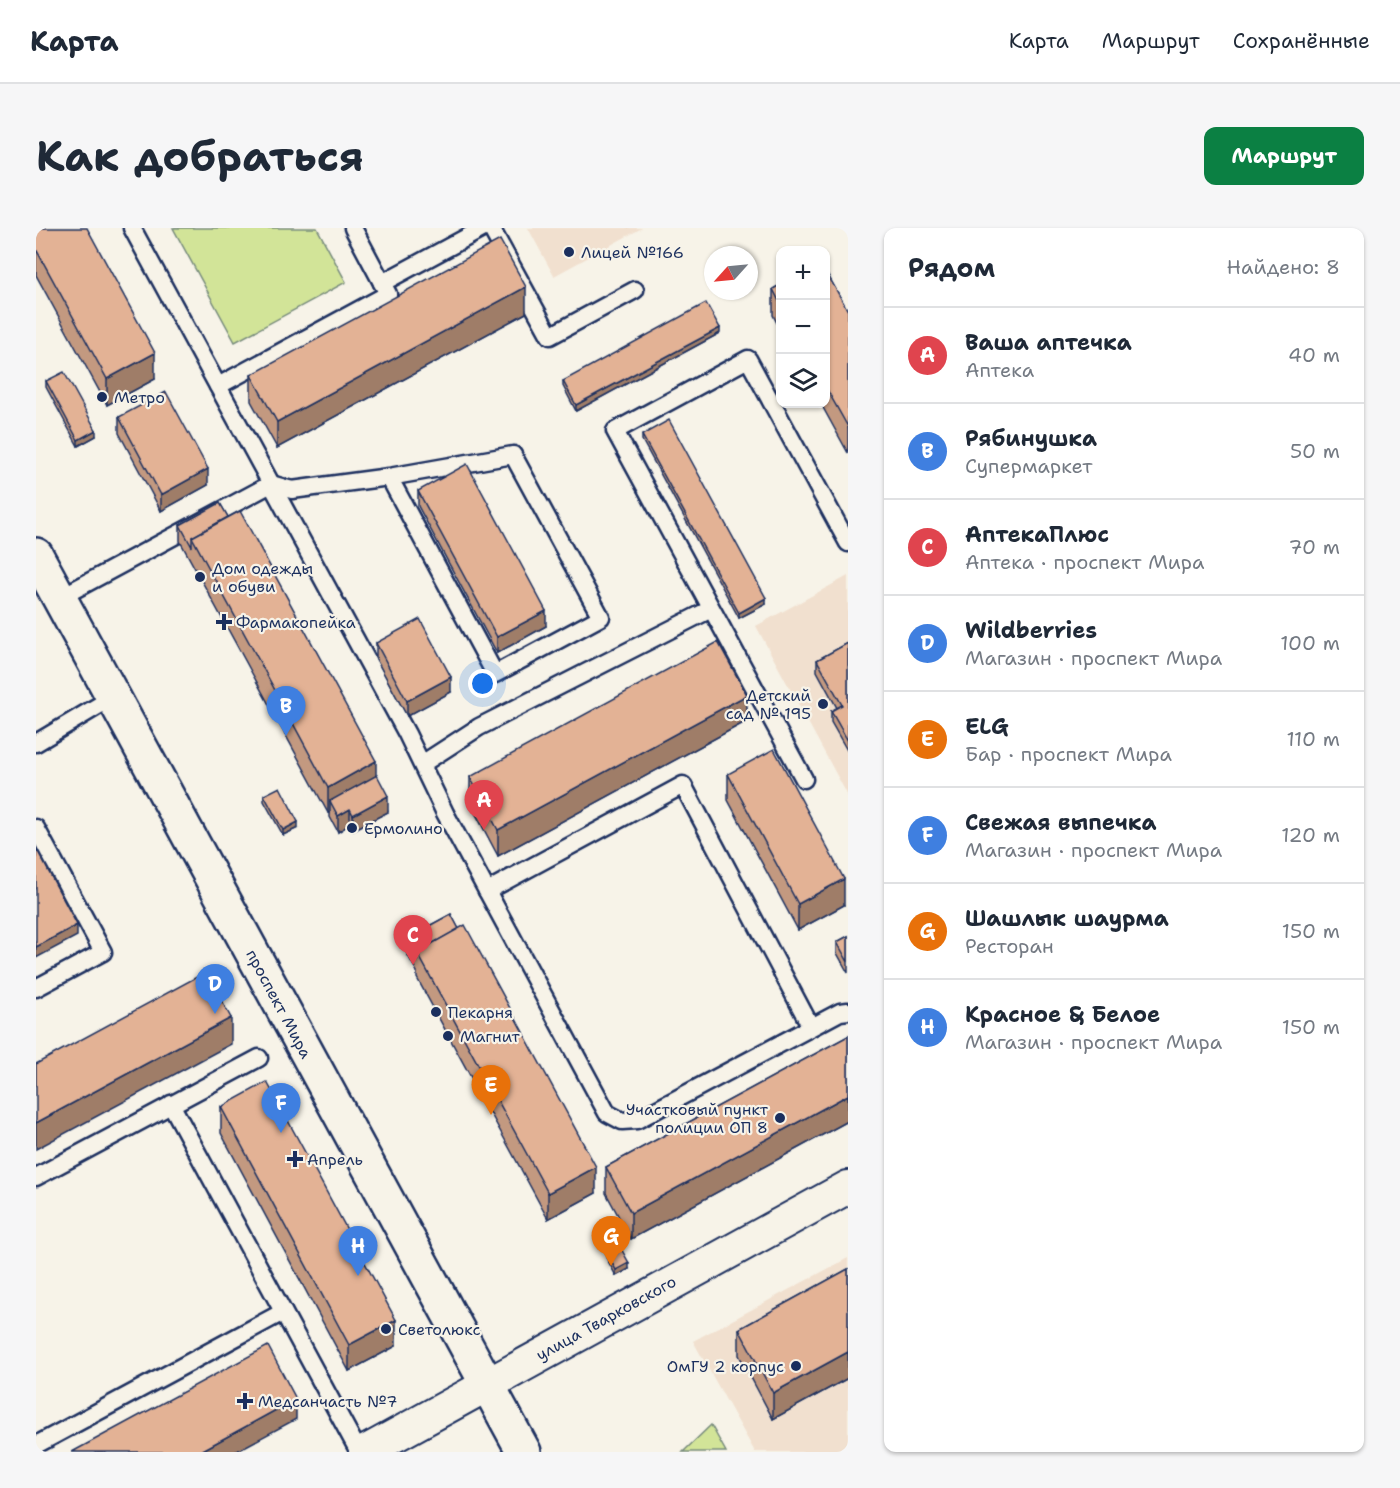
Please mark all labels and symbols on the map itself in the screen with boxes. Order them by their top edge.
place label: Лицей №166 [581,242,684,263]
marker: Лицей №166 [562,245,576,259]
north arrow [704,246,758,300]
place label: Метро [114,387,165,408]
marker: Метро [95,390,109,404]
place label: Дом одежды и обуви [212,558,313,597]
marker: Дом одежды и обуви [193,570,207,584]
place label: Фармакопейка [236,612,356,633]
marker: Фармакопейка [217,615,231,629]
your location [468,669,497,698]
place label: Детский сад № 195 [726,685,811,724]
pin: B [266,686,306,736]
marker: Детский сад № 195 [816,697,830,711]
pin: A [464,780,504,830]
place label: Ермолино [364,818,443,839]
marker: Ермолино [345,821,359,835]
pin: C [394,916,433,965]
street label: проспект Мира [241,946,317,1062]
pin: D [196,964,234,1014]
place label: Пекарня [448,1002,513,1023]
marker: Пекарня [429,1005,443,1019]
place label: Магнит [460,1026,521,1047]
marker: Магнит [441,1029,455,1043]
pin: E [472,1066,510,1115]
pin: F [262,1084,300,1133]
place label: Участковый пункт полиции ОП 8 [626,1099,769,1138]
marker: Участковый пункт полиции ОП 8 [773,1111,787,1125]
place label: Апрель [307,1149,363,1170]
marker: Апрель [288,1152,302,1166]
pin: G [592,1216,630,1266]
pin: H [338,1226,378,1276]
street label: улица Тварковского [532,1271,680,1365]
place label: Светолюкс [398,1319,480,1340]
marker: Светолюкс [379,1322,393,1336]
place label: ОмГУ 2 корпус [667,1356,784,1377]
marker: ОмГУ 2 корпус [789,1359,803,1373]
place label: Медсанчасть №7 [258,1391,398,1412]
marker: Медсанчасть №7 [236,1392,254,1410]

